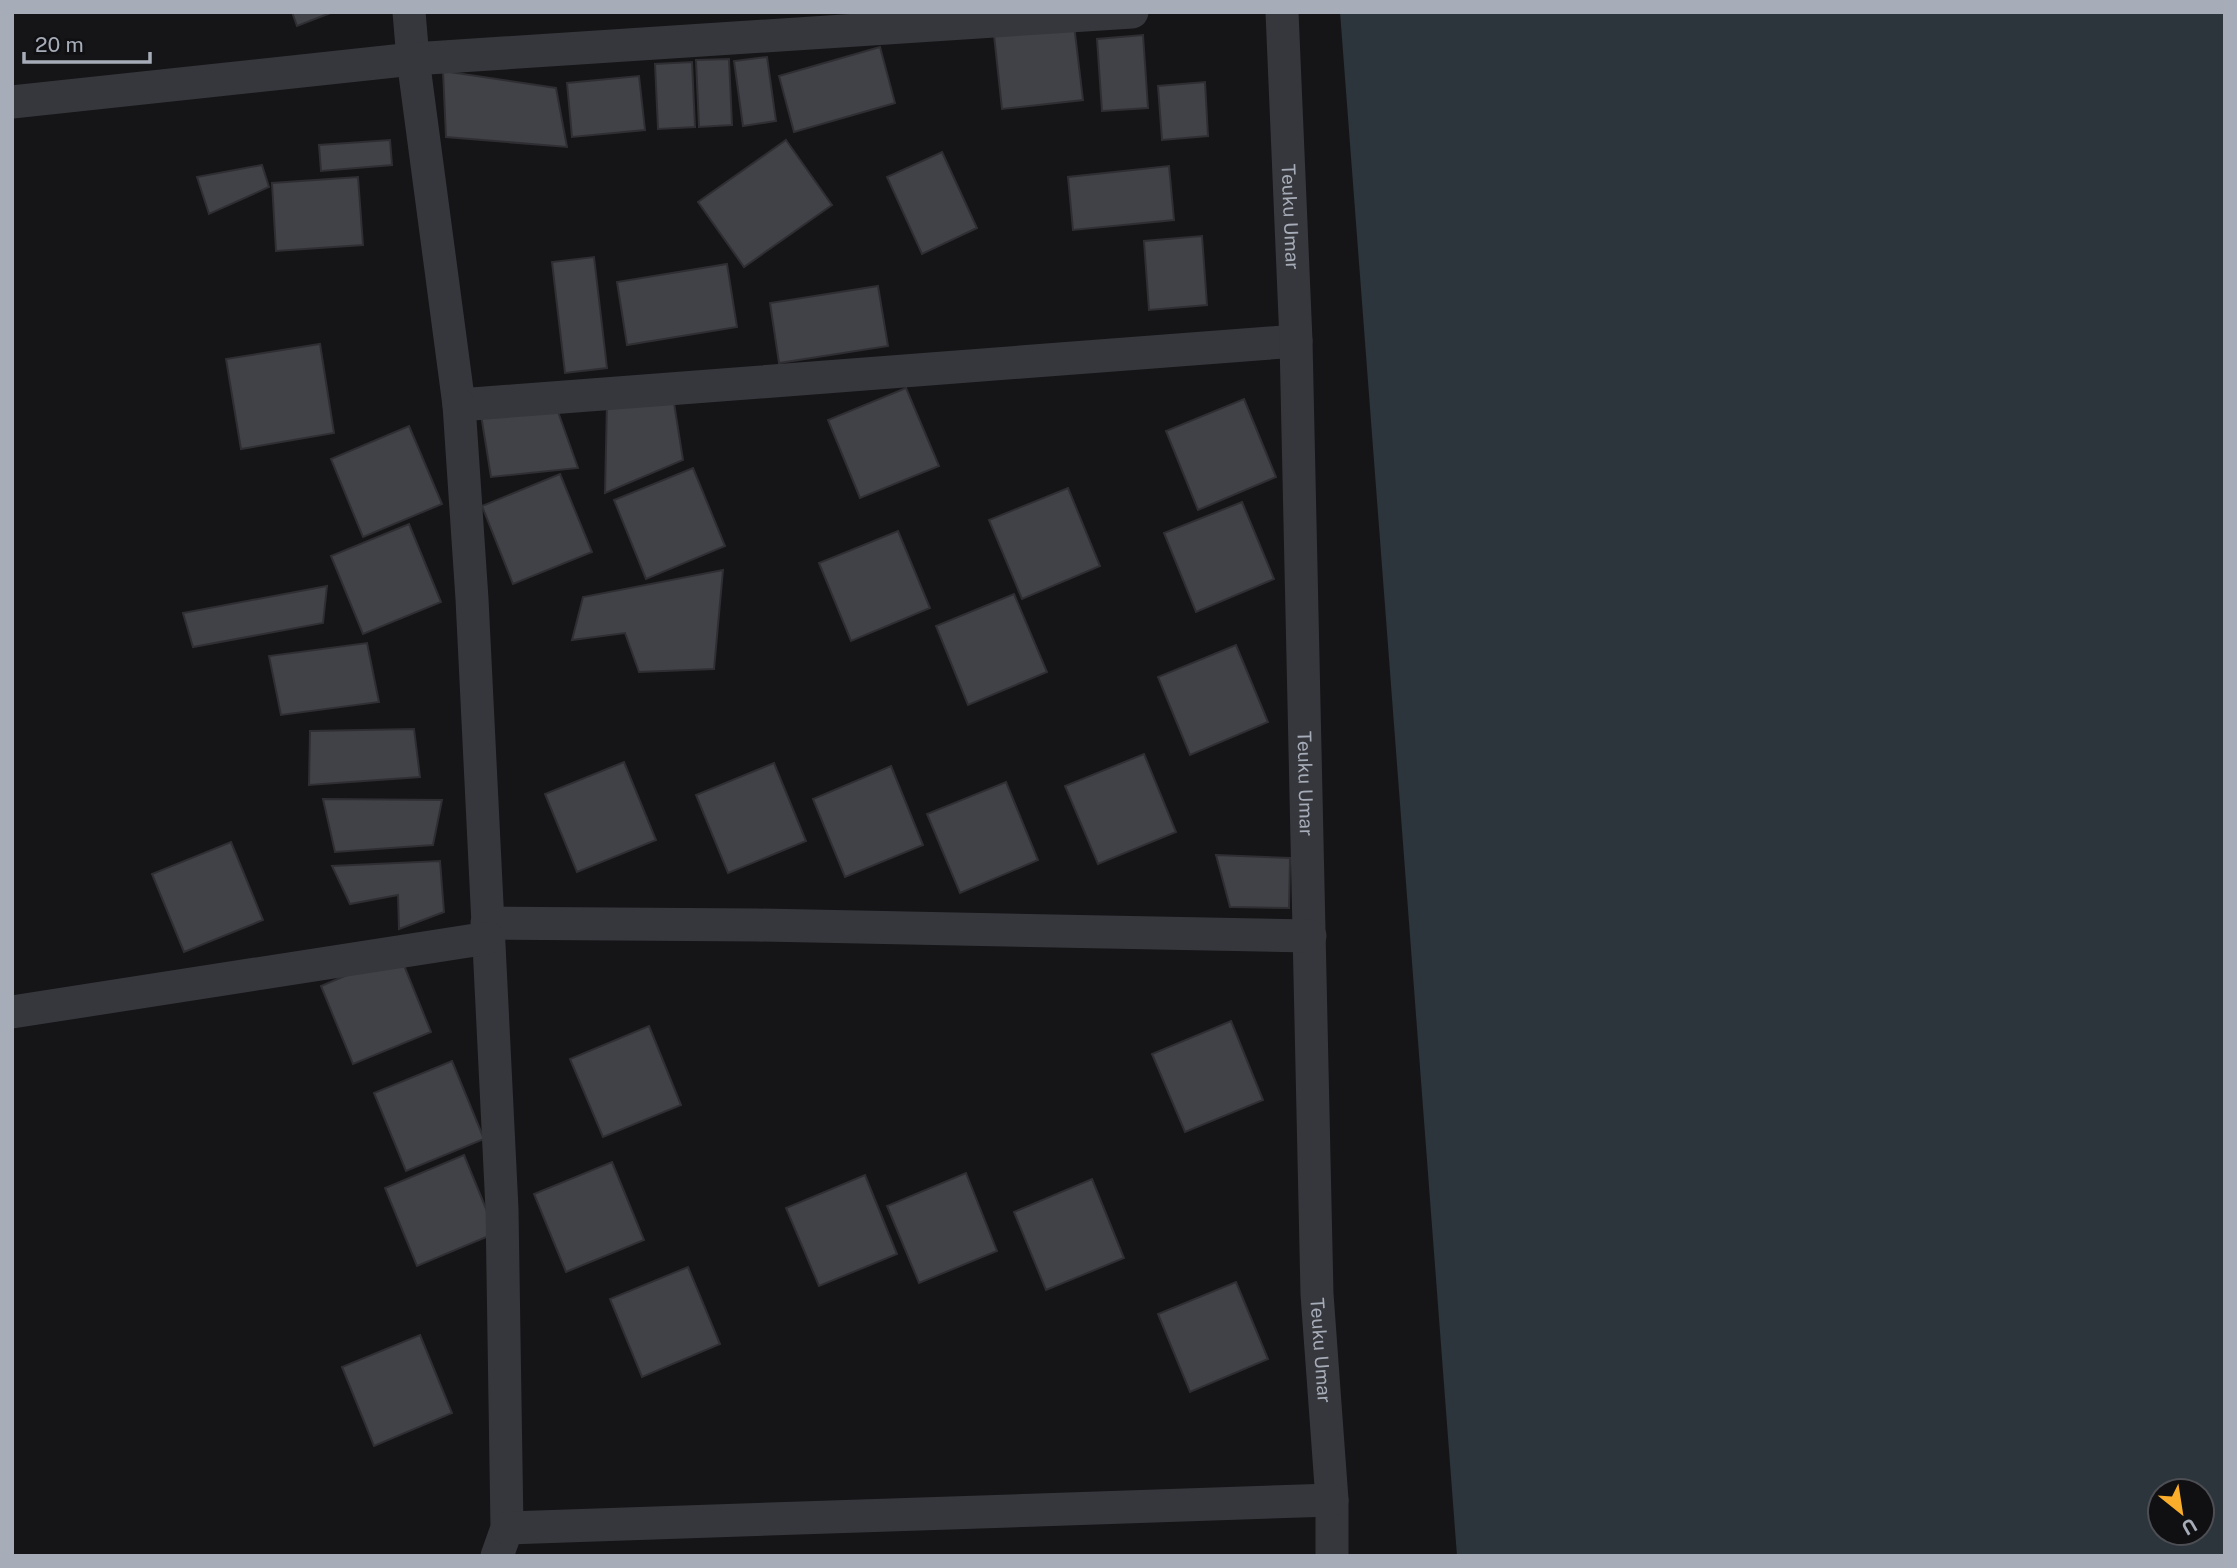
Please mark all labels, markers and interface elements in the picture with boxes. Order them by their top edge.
scale bar [24,21,150,65]
text: 20 m [35,32,84,57]
street label: Teuku Umar [1277,164,1304,270]
street label: Teuku Umar [1294,731,1318,837]
street label: Teuku Umar [1306,1297,1336,1404]
north arrow [2146,1477,2216,1547]
text: U [2178,1514,2201,1540]

